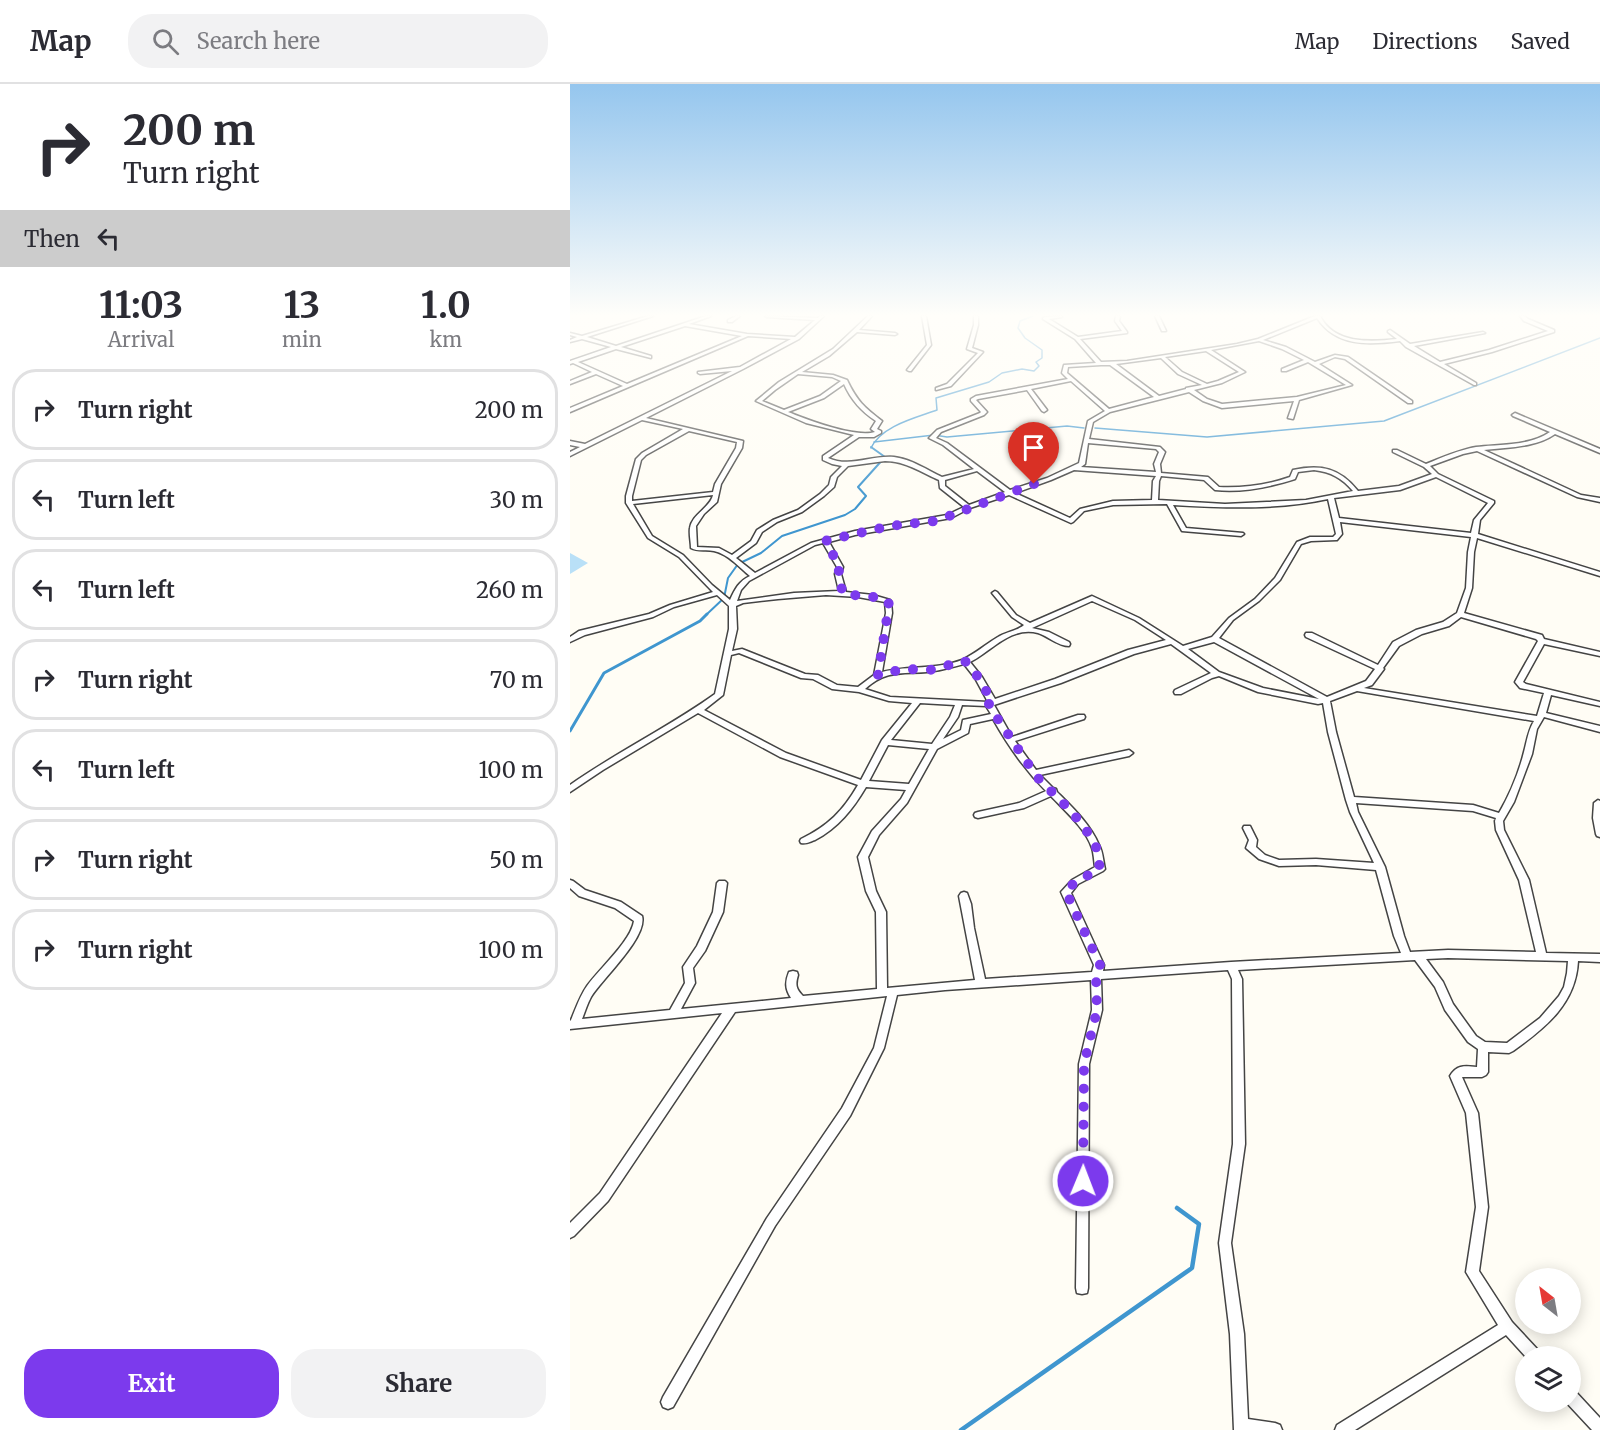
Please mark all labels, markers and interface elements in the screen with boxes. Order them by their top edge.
search box [128,14,548,68]
text: Map [30,23,92,59]
icon: search [149,25,182,58]
text: Search here [197,27,320,55]
text: Map [1295,28,1339,55]
text: Directions [1372,28,1477,55]
text: Saved [1510,28,1570,55]
text: 200 m [123,104,255,156]
icon: right [24,108,102,186]
text: Turn right [123,156,260,190]
icon: left [92,222,125,255]
text: Then [24,225,80,253]
text: 11:03 [99,283,183,328]
text: 13 [284,283,320,328]
text: 1.0 [421,283,471,328]
text: Arrival [108,327,174,352]
text: min [282,327,322,352]
text: km [430,327,462,352]
icon: right [27,393,60,426]
text: Turn right [78,396,192,424]
text: 200 m [475,396,543,424]
pin [1008,422,1059,484]
icon: arrive [1017,431,1050,464]
icon: left [27,483,60,516]
text: Turn left [78,486,175,514]
text: 30 m [489,486,543,514]
icon: left [27,573,60,606]
text: Turn left [78,576,175,604]
text: 260 m [476,576,543,604]
icon: right [27,663,60,696]
text: Turn right [78,666,192,694]
text: 70 m [490,666,543,694]
icon: left [27,753,60,786]
text: Turn left [78,756,175,784]
text: 100 m [478,756,543,784]
icon: right [27,843,60,876]
text: Turn right [78,846,192,874]
text: 50 m [489,846,543,874]
icon: right [27,933,60,966]
text: Turn right [78,936,192,964]
text: 100 m [478,936,543,964]
position arrow [1051,1149,1115,1213]
north arrow [1515,1268,1581,1334]
map controls [1515,1268,1581,1412]
button: layers [1515,1346,1581,1412]
button: Exit [24,1349,279,1418]
button: Share [291,1349,546,1418]

